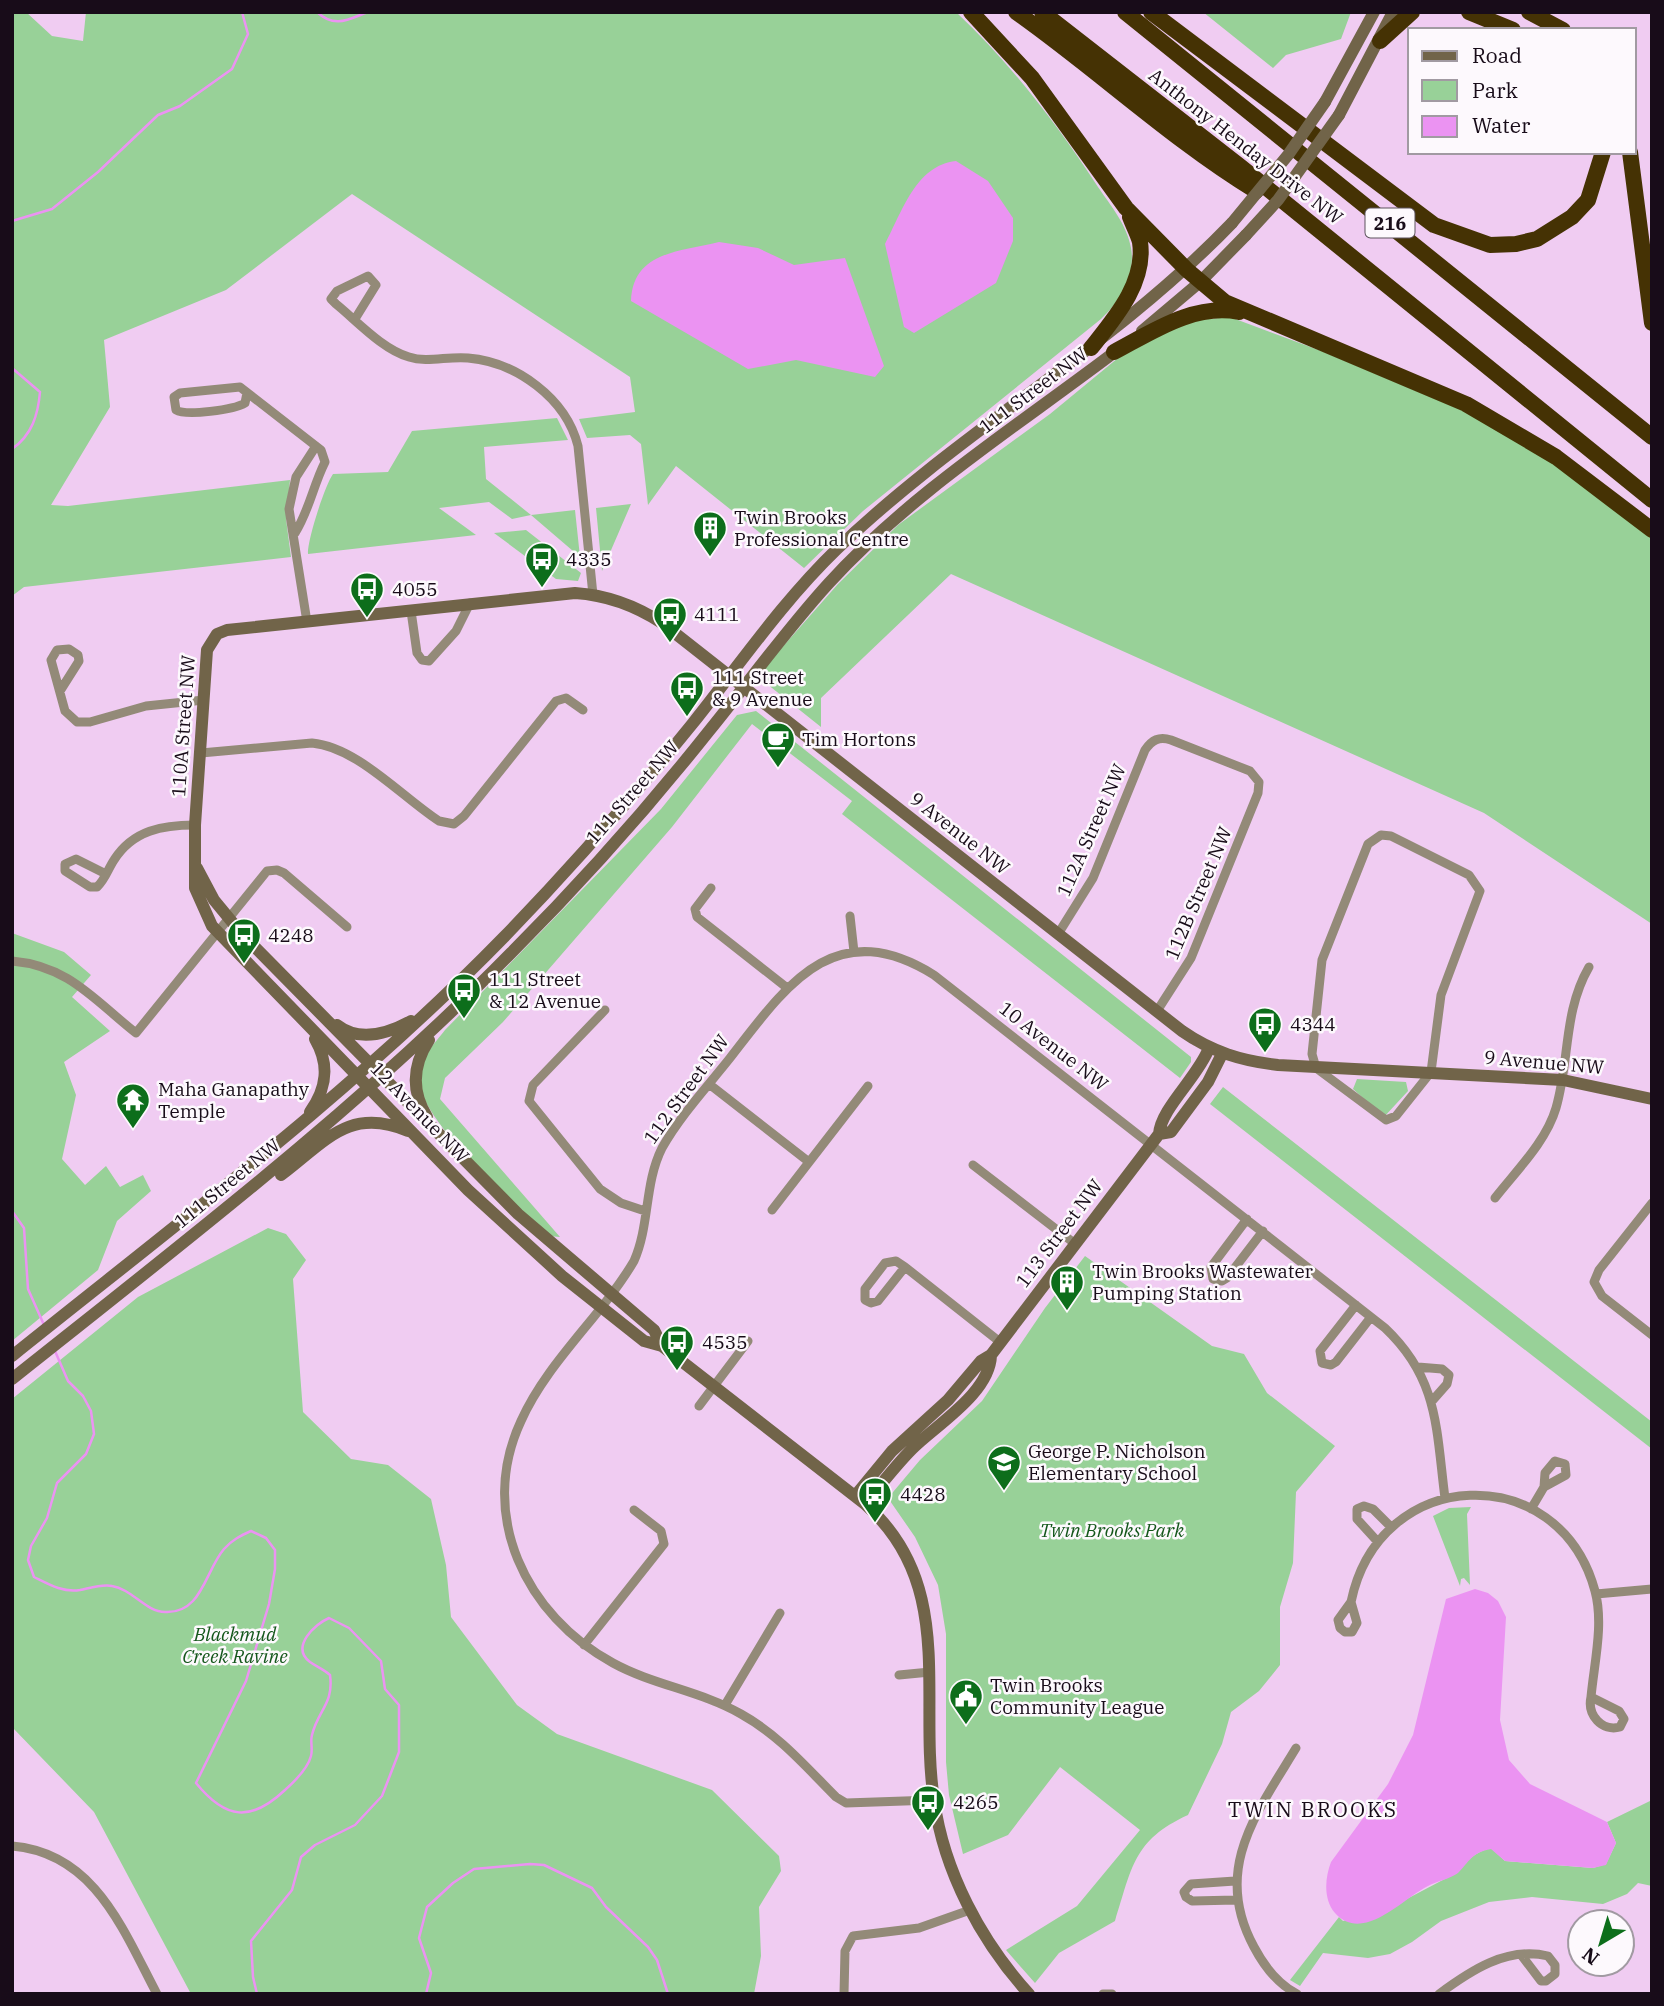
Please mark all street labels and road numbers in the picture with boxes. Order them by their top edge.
street label: Anthony Henday Drive NW [1144,63,1348,229]
road number: 216 [1366,208,1414,238]
street label: 111 Street NW [974,341,1092,439]
street label: 110A Street NW [166,654,200,798]
street label: 111 Street NW [580,735,684,849]
street label: 112A Street NW [1051,760,1131,900]
street label: 9 Avenue NW [905,787,1015,879]
street label: 112B Street NW [1159,823,1237,963]
street label: 10 Avenue NW [995,996,1113,1096]
street label: 112 Street NW [638,1030,734,1148]
street label: 9 Avenue NW [1483,1045,1605,1079]
street label: 12 Avenue NW [366,1056,474,1168]
street label: 111 Street NW [169,1133,285,1233]
street label: 113 Street NW [1010,1174,1108,1292]

